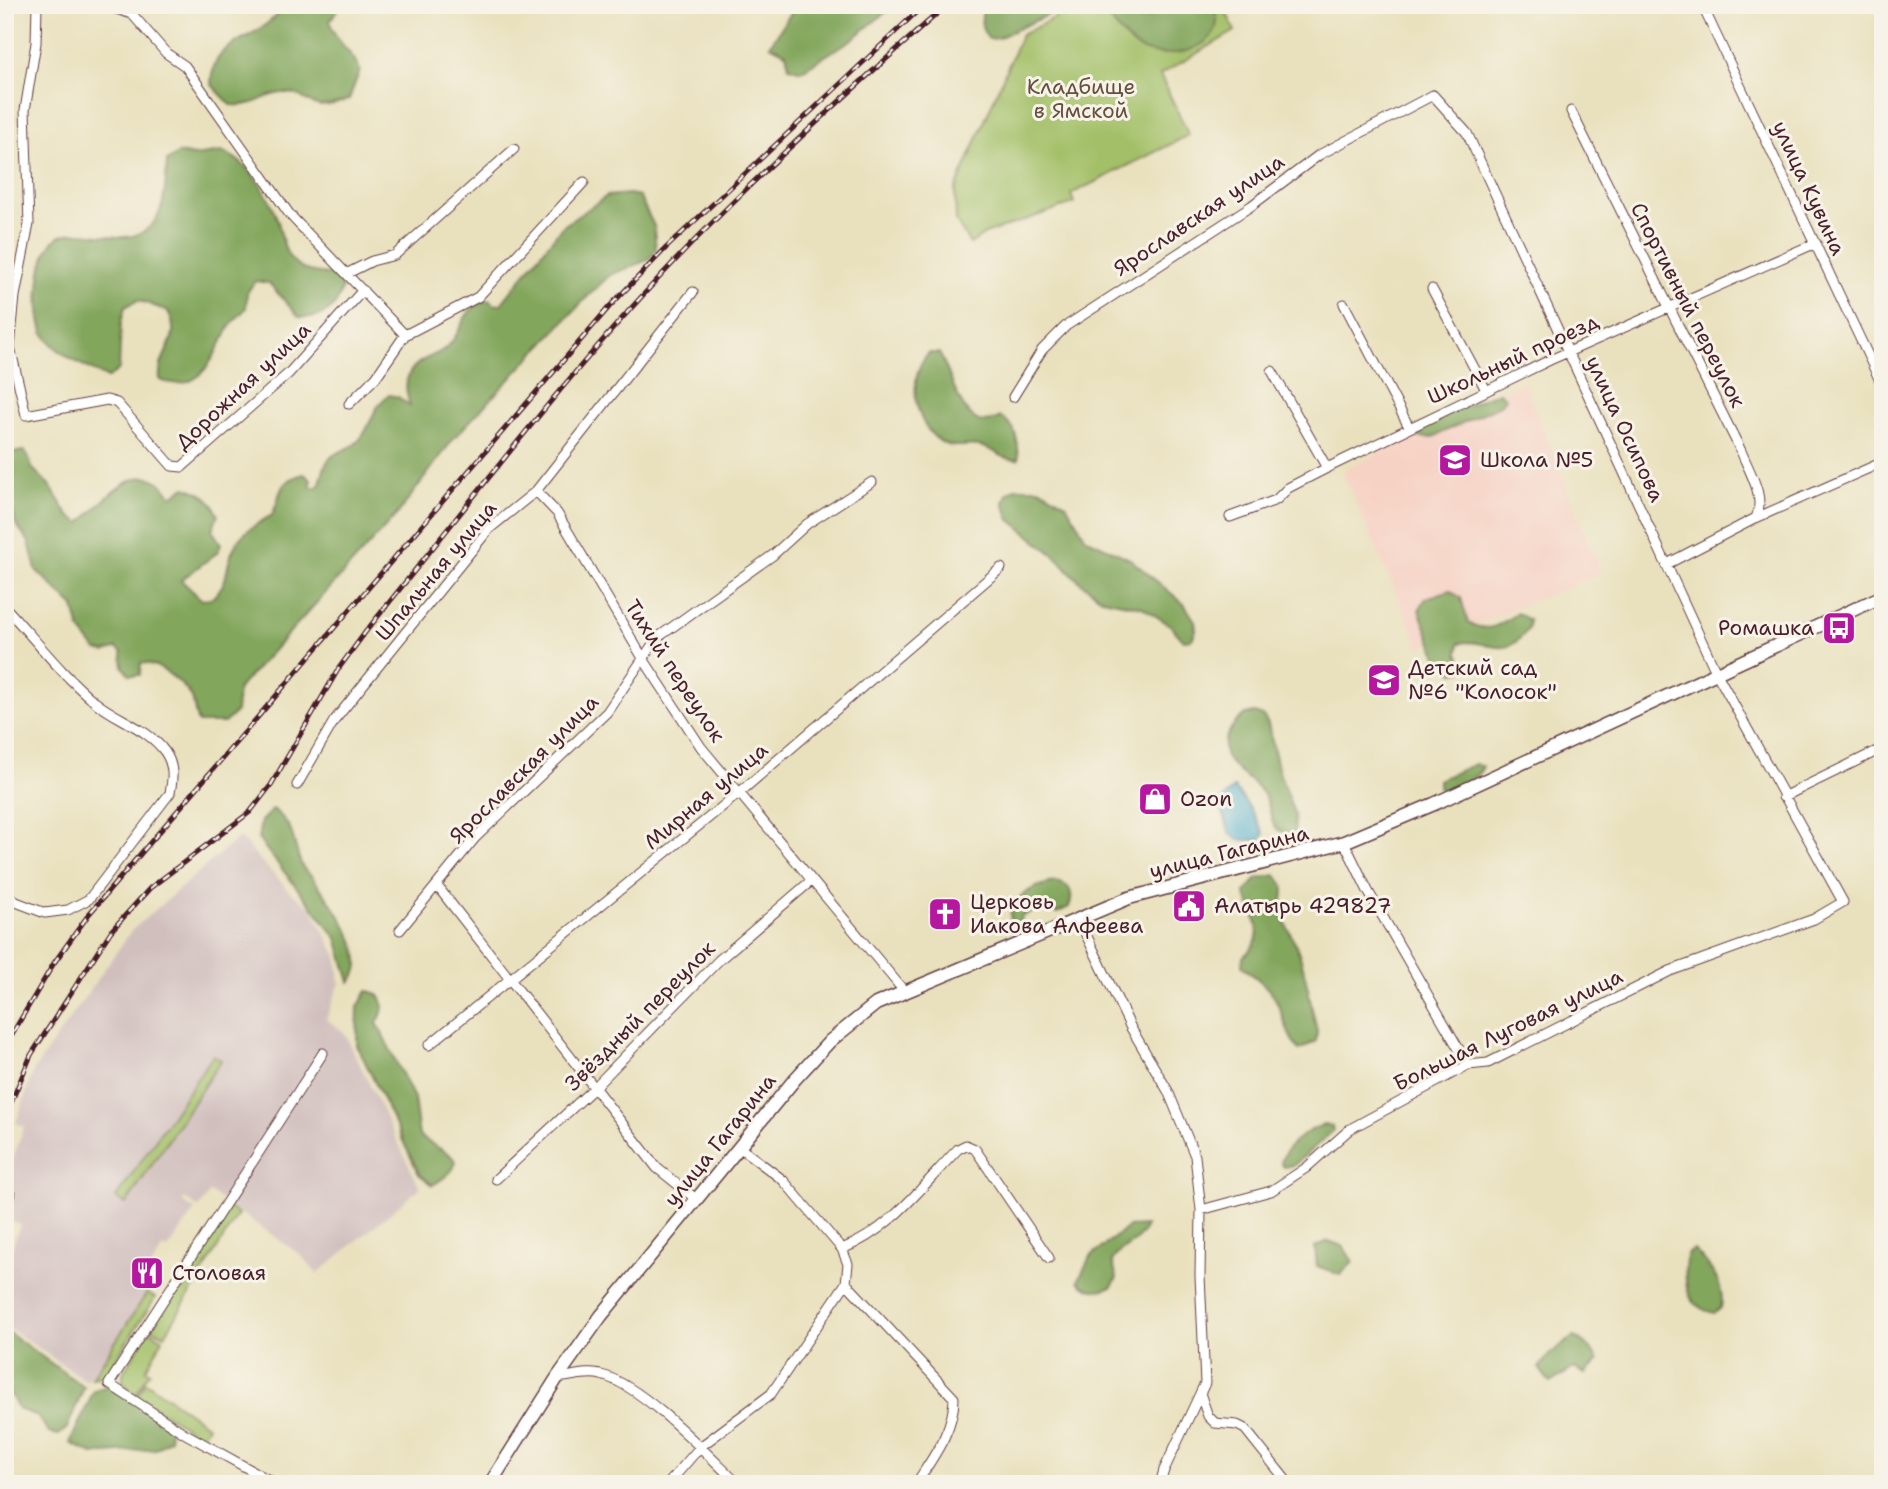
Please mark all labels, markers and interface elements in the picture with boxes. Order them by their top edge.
park label: Кладбище в Ямской [1027,73,1135,125]
street label: улица Кувина [1766,116,1852,260]
street label: Ярославская улица [1108,147,1290,283]
street label: Спортивный переулок [1624,198,1752,412]
street label: Школьный проезд [1423,307,1603,411]
street label: Дорожная улица [169,316,317,456]
street label: улица Осипова [1579,351,1671,507]
school or university icon: Школа №5 [1436,441,1474,479]
place label: Школа №5 [1480,446,1593,474]
street label: Шпальная улица [369,495,503,647]
street label: Тихий переулок [618,594,732,748]
bus stop icon: Ромашка [1820,609,1858,647]
place label: Ромашка [1718,614,1814,642]
place label: Детский сад №6 "Колосок" [1408,654,1557,706]
school or university icon: Детский сад №6 "Колосок" [1365,661,1403,699]
street label: Ярославская улица [443,688,605,850]
street label: Мирная улица [638,736,774,856]
shop icon: Ozon [1136,780,1174,818]
place label: Ozon [1180,785,1232,813]
street label: улица Гагарина [1146,819,1312,885]
public building icon: Алатырь 429827 [1170,887,1208,925]
place label: Церковь Иакова Алфеева [970,888,1143,940]
place label: Алатырь 429827 [1214,892,1391,920]
church icon: Церковь Иакова Алфеева [926,895,964,933]
street label: Звёздный переулок [559,935,721,1097]
street label: Большая Луговая улица [1389,962,1627,1098]
street label: улица Гагарина [658,1068,782,1212]
restaurant icon: Столовая [128,1254,166,1292]
place label: Столовая [172,1259,266,1287]

